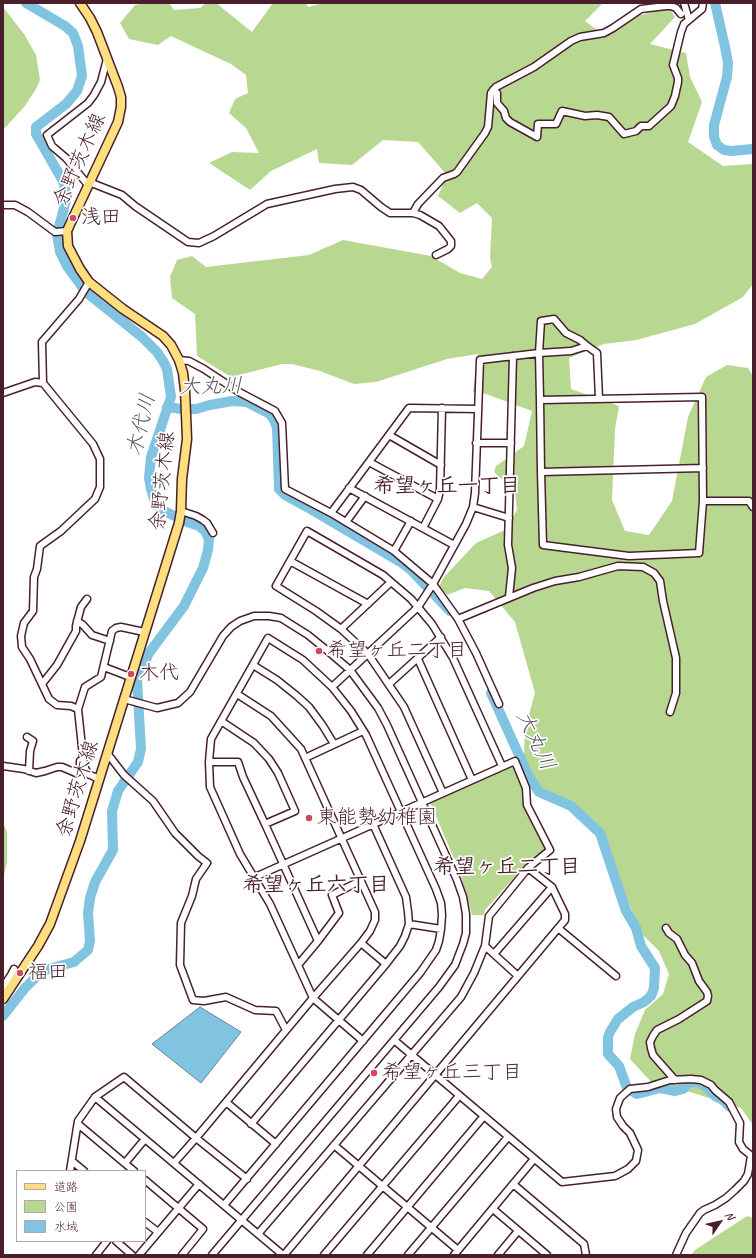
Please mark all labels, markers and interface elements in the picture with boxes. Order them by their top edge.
street label: 余野茨木線 [49,109,111,211]
place label: 浅田 [81,206,121,230]
marker: 浅田 [68,213,78,223]
water label: 大丸川 [179,374,243,400]
water label: 木代川 [123,391,161,459]
street label: 余野茨木線 [146,430,180,532]
district label: 希望ヶ丘一丁目 [374,473,520,499]
place label: 希望ヶ丘二丁目 [327,639,467,663]
marker: 希望ヶ丘二丁目 [314,646,324,656]
place label: 木代 [139,662,179,686]
marker: 木代 [126,669,136,679]
water label: 大丸川 [510,707,560,775]
street label: 余野茨木線 [52,738,104,840]
place label: 東能勢幼稚園 [317,806,437,830]
marker: 東能勢幼稚園 [304,813,314,823]
district label: 希望ヶ丘二丁目 [434,854,580,880]
district label: 希望ヶ丘六丁目 [243,872,389,898]
place label: 福田 [28,961,68,985]
marker: 福田 [15,968,25,978]
place label: 希望ヶ丘三丁目 [382,1061,522,1085]
marker: 希望ヶ丘三丁目 [369,1068,379,1078]
legend [16,1170,146,1242]
text: 道路 [54,1179,78,1195]
text: 公園 [54,1199,78,1215]
north arrow [700,1202,740,1242]
text: N [722,1209,738,1222]
text: 水域 [54,1219,78,1235]

